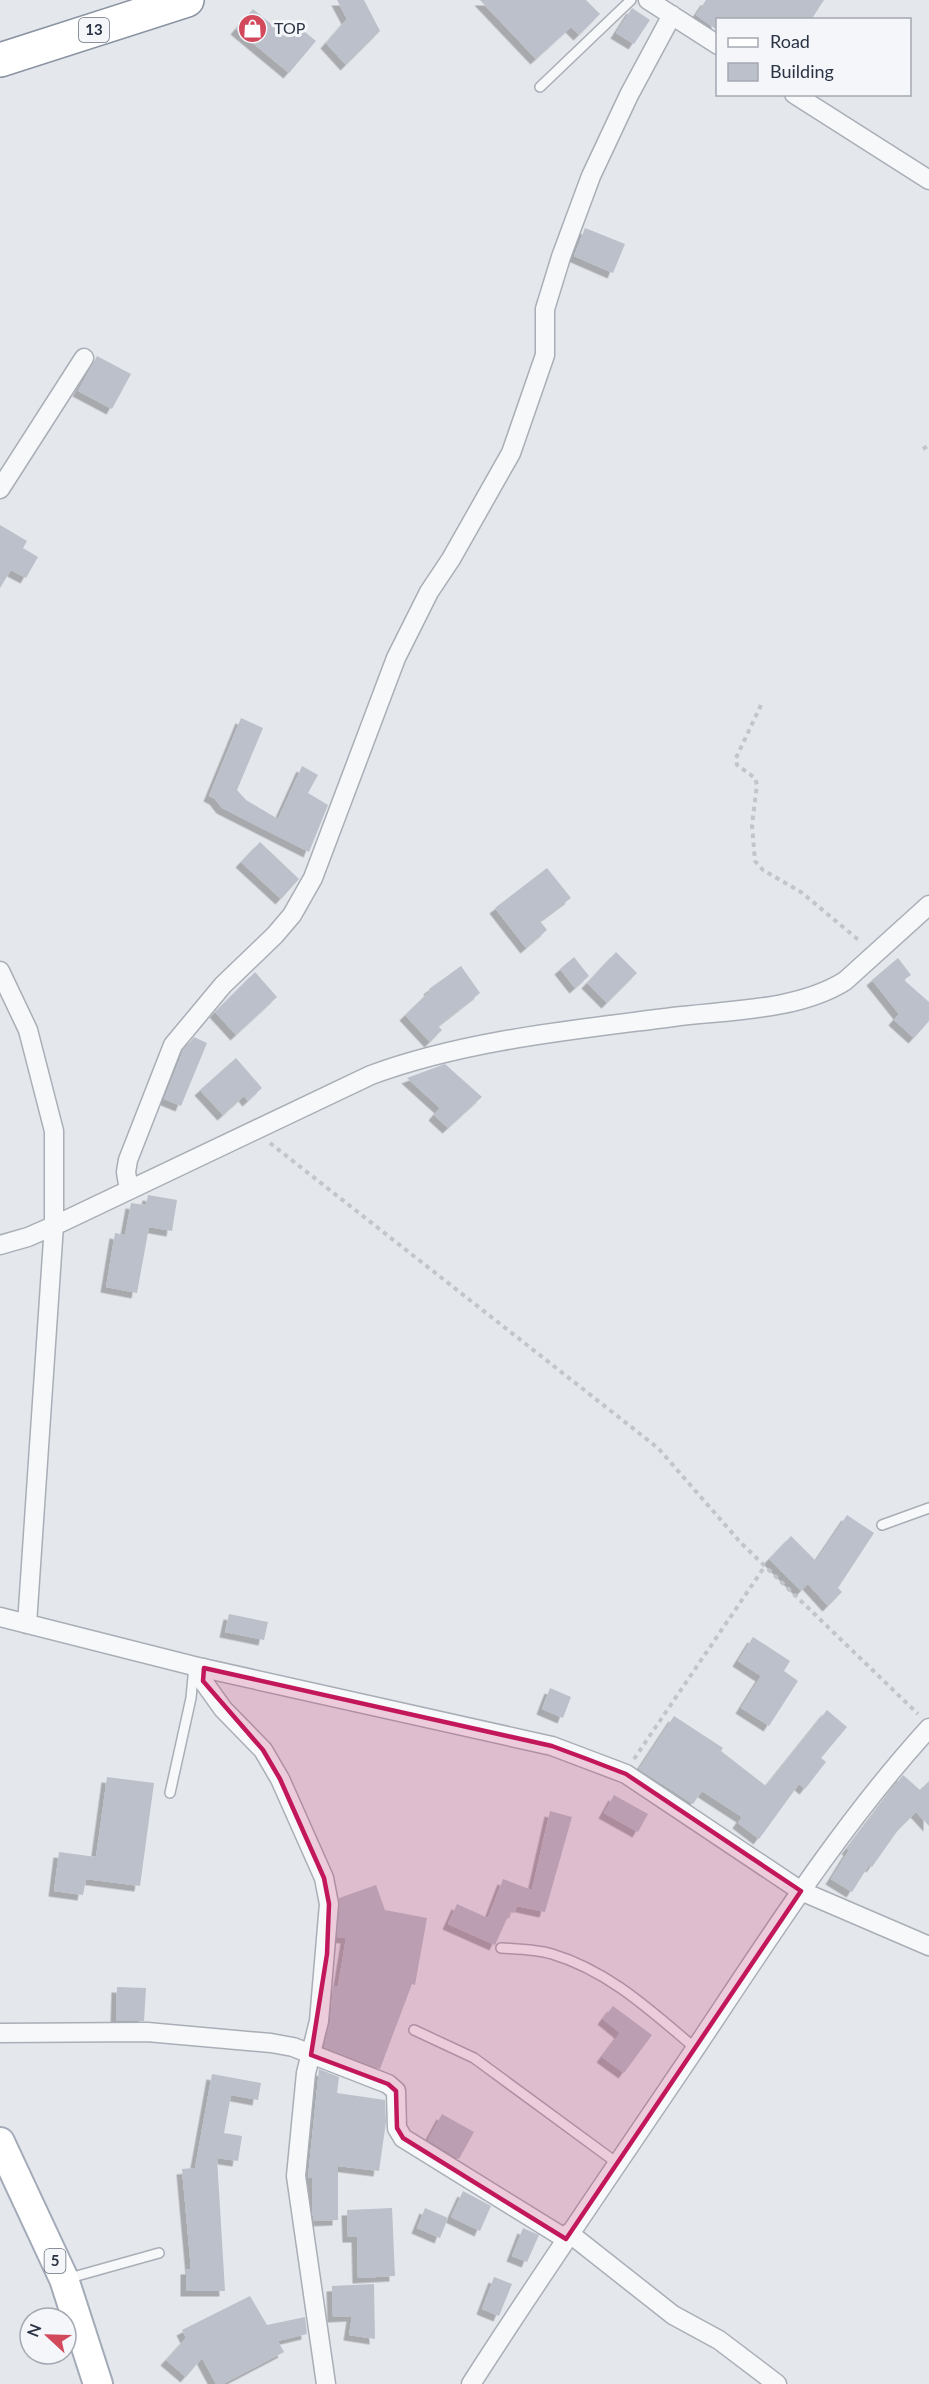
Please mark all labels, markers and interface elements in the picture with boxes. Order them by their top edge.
shop icon: TOP [237,12,269,44]
road number: 13 [79,18,109,42]
place label: TOP [274,18,306,37]
legend [716,18,911,96]
text: Road [770,30,810,52]
text: Building [770,60,834,82]
road number: 5 [44,2249,66,2273]
north arrow [18,2306,78,2366]
text: N [23,2321,45,2339]

